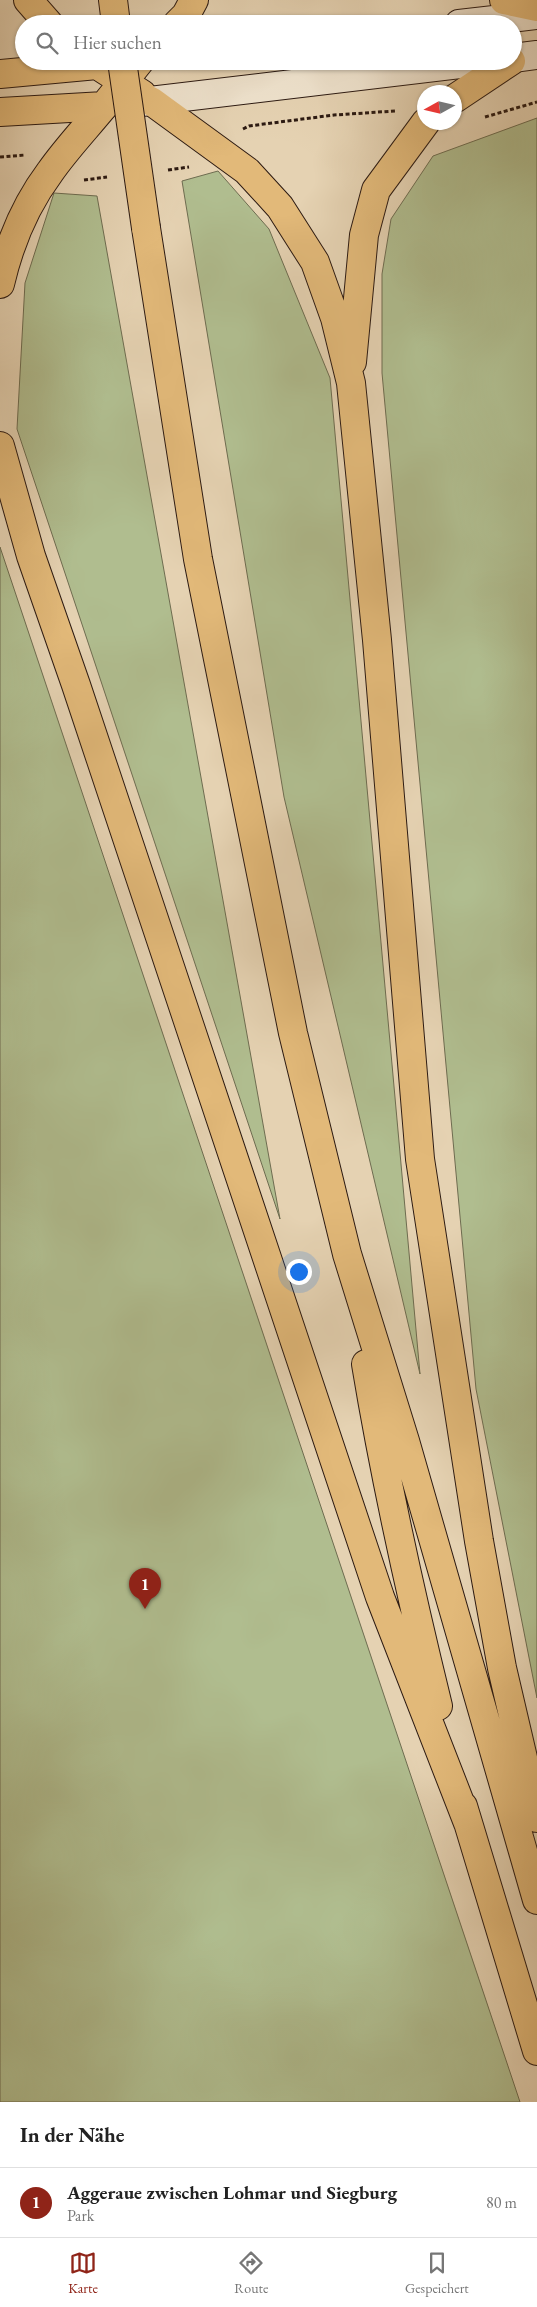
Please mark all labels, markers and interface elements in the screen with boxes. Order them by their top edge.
search box [15,15,522,70]
icon: search [33,29,61,57]
text: Hier suchen [73,30,162,55]
north arrow [417,85,462,130]
your location [286,1259,312,1285]
pin: 1 [129,1568,161,1609]
text: In der Nähe [20,2121,125,2148]
text: Aggeraue zwischen Lohmar und Siegburg [67,2180,397,2205]
text: 1 [32,2192,40,2213]
text: 80 m [486,2192,517,2213]
text: Park [67,2205,94,2226]
tab: Karte [68,2249,98,2297]
tab: Route [234,2249,268,2297]
tab: Gespeichert [405,2249,469,2297]

